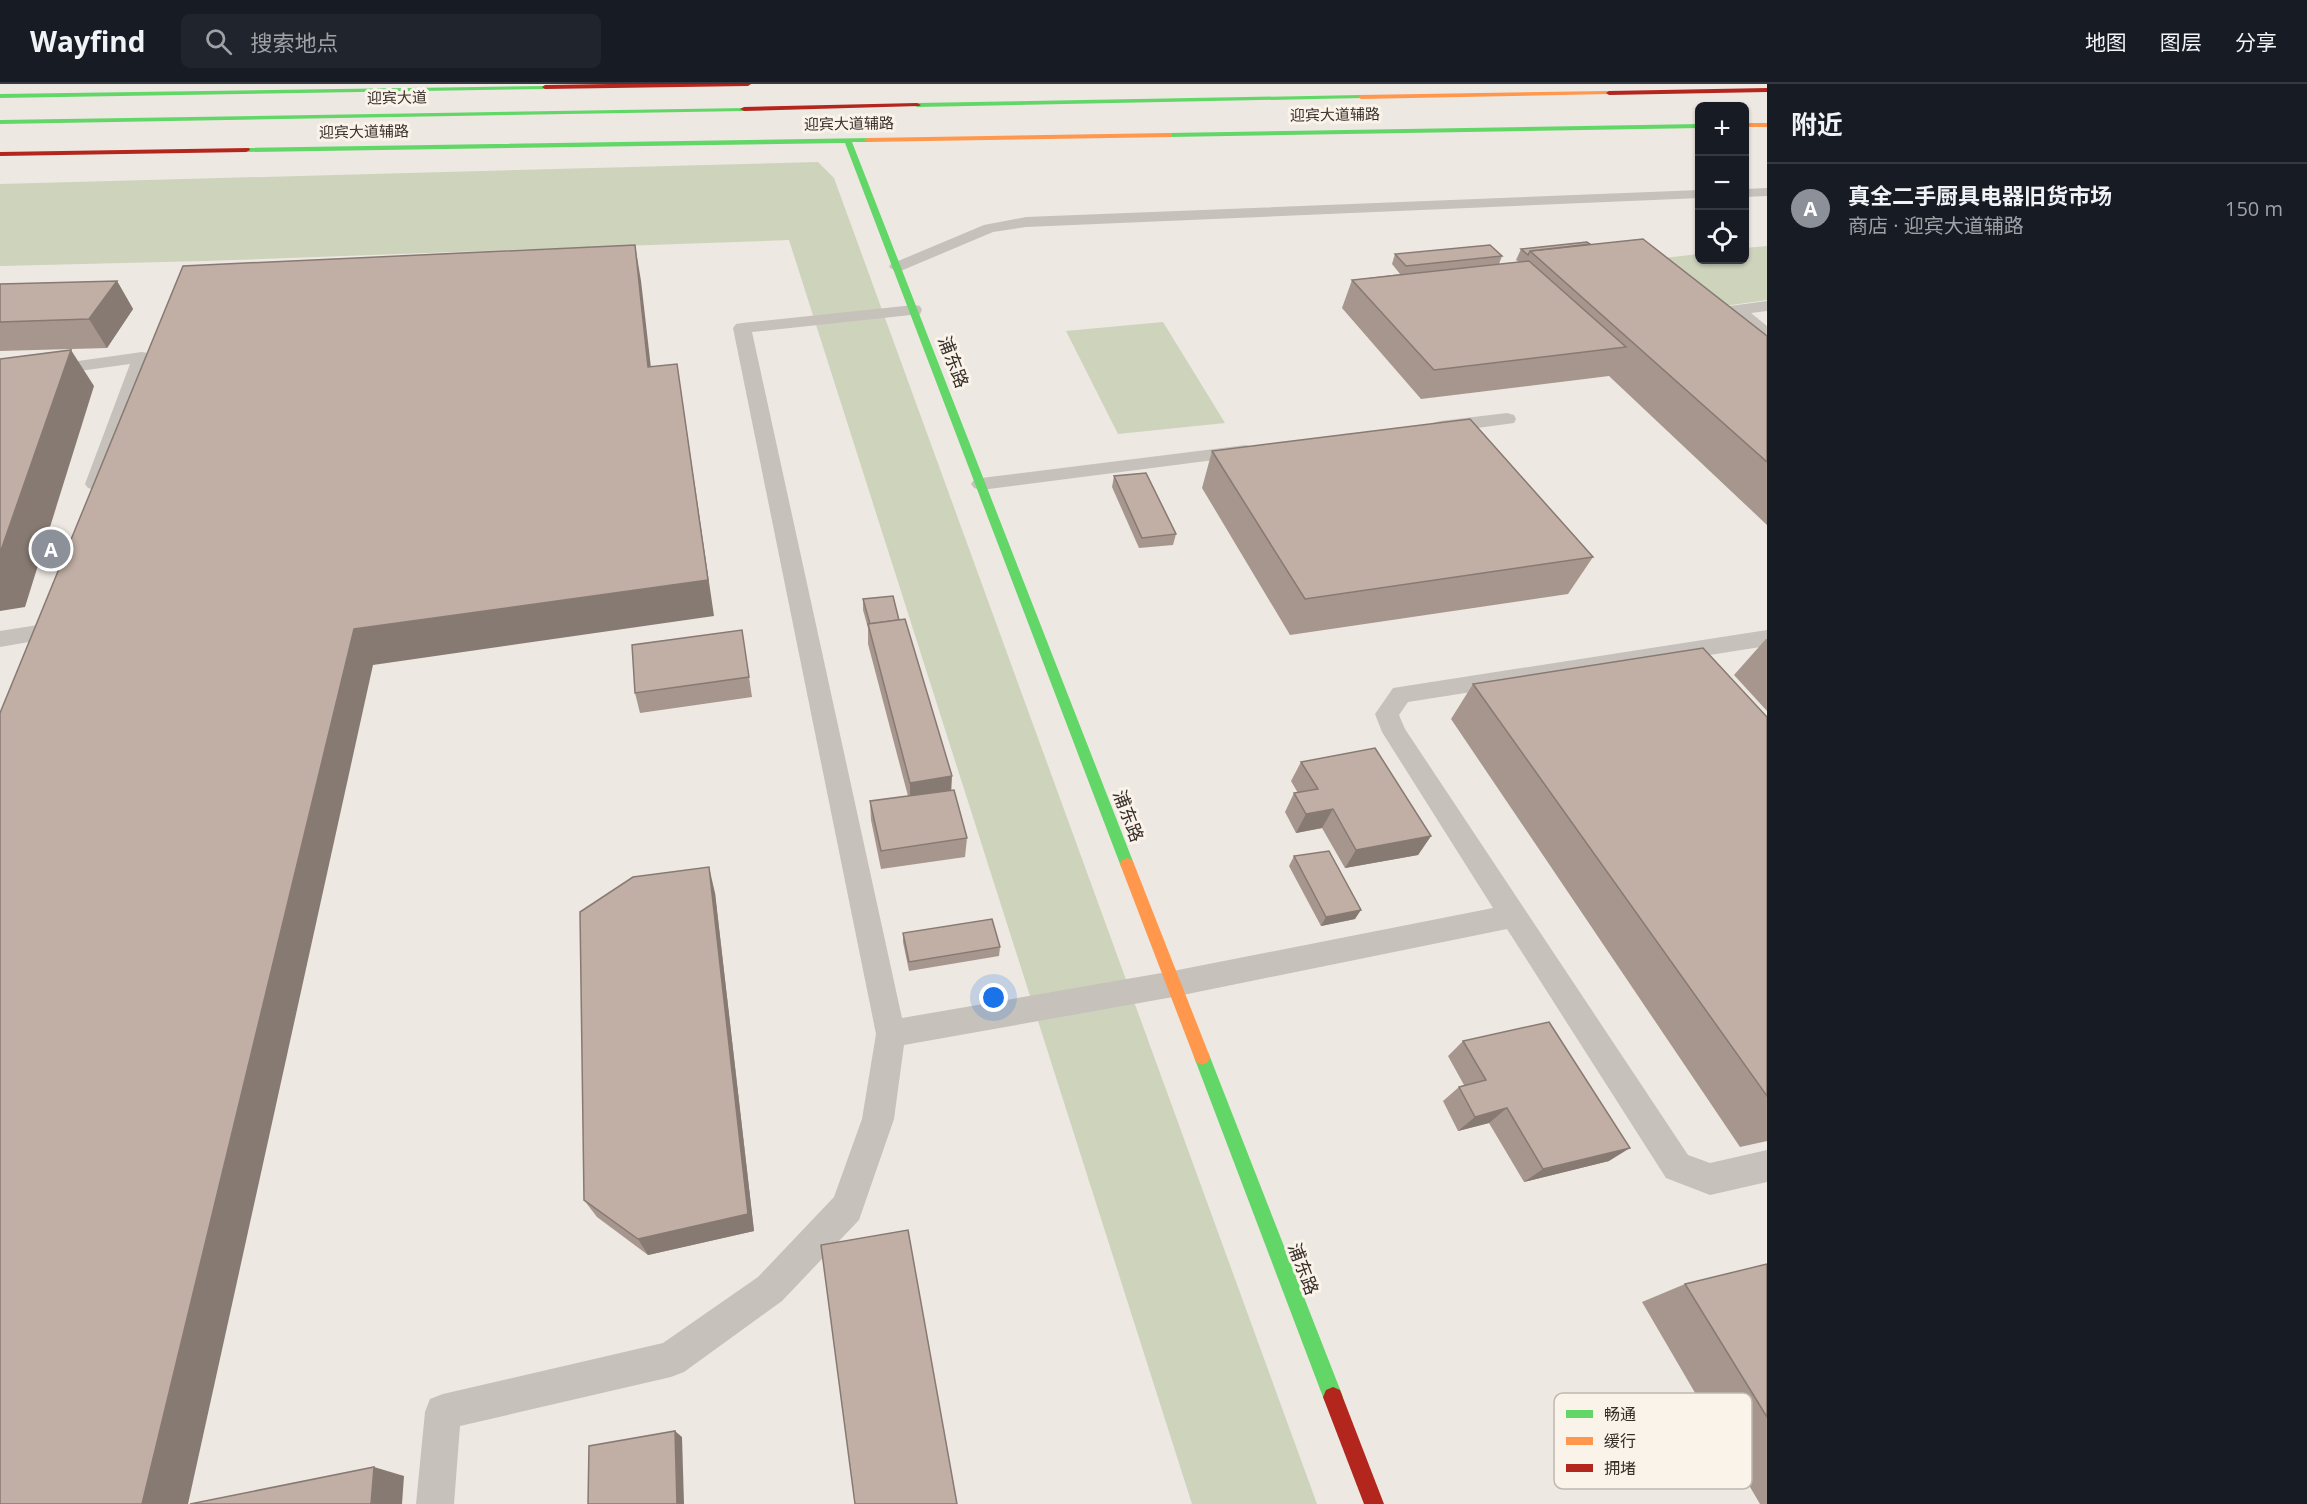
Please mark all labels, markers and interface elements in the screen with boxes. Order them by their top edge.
search box [181,14,601,68]
text: Wayfind [30,22,145,60]
icon: search [202,25,235,58]
text: 搜索地点 [250,27,338,57]
text: 地图 [2085,28,2127,56]
text: 图层 [2160,28,2202,56]
text: 分享 [2235,28,2277,56]
street label: 迎宾大道 [367,86,427,108]
map controls [1695,102,1749,264]
button: + [1695,102,1749,156]
street label: 迎宾大道辅路 [1290,103,1380,125]
text: 附近 [1791,106,1843,142]
street label: 迎宾大道辅路 [804,112,894,134]
street label: 迎宾大道辅路 [319,120,409,142]
button: − [1695,156,1749,210]
text: 真全二手厨具电器旧货市场 [1848,180,2112,210]
text: A [1804,195,1817,222]
text: 150 m [2225,195,2283,222]
button: locate [1695,210,1749,264]
text: 商店 · 迎宾大道辅路 [1848,212,2024,239]
street label: 浦东路 [933,332,975,391]
pin: A [32,526,70,572]
street label: 浦东路 [1108,786,1150,845]
your location [979,983,1008,1012]
street label: 浦东路 [1283,1239,1325,1298]
legend [1554,1393,1752,1489]
text: 畅通 [1604,1403,1636,1425]
text: 缓行 [1604,1430,1636,1452]
text: 拥堵 [1604,1457,1636,1479]

